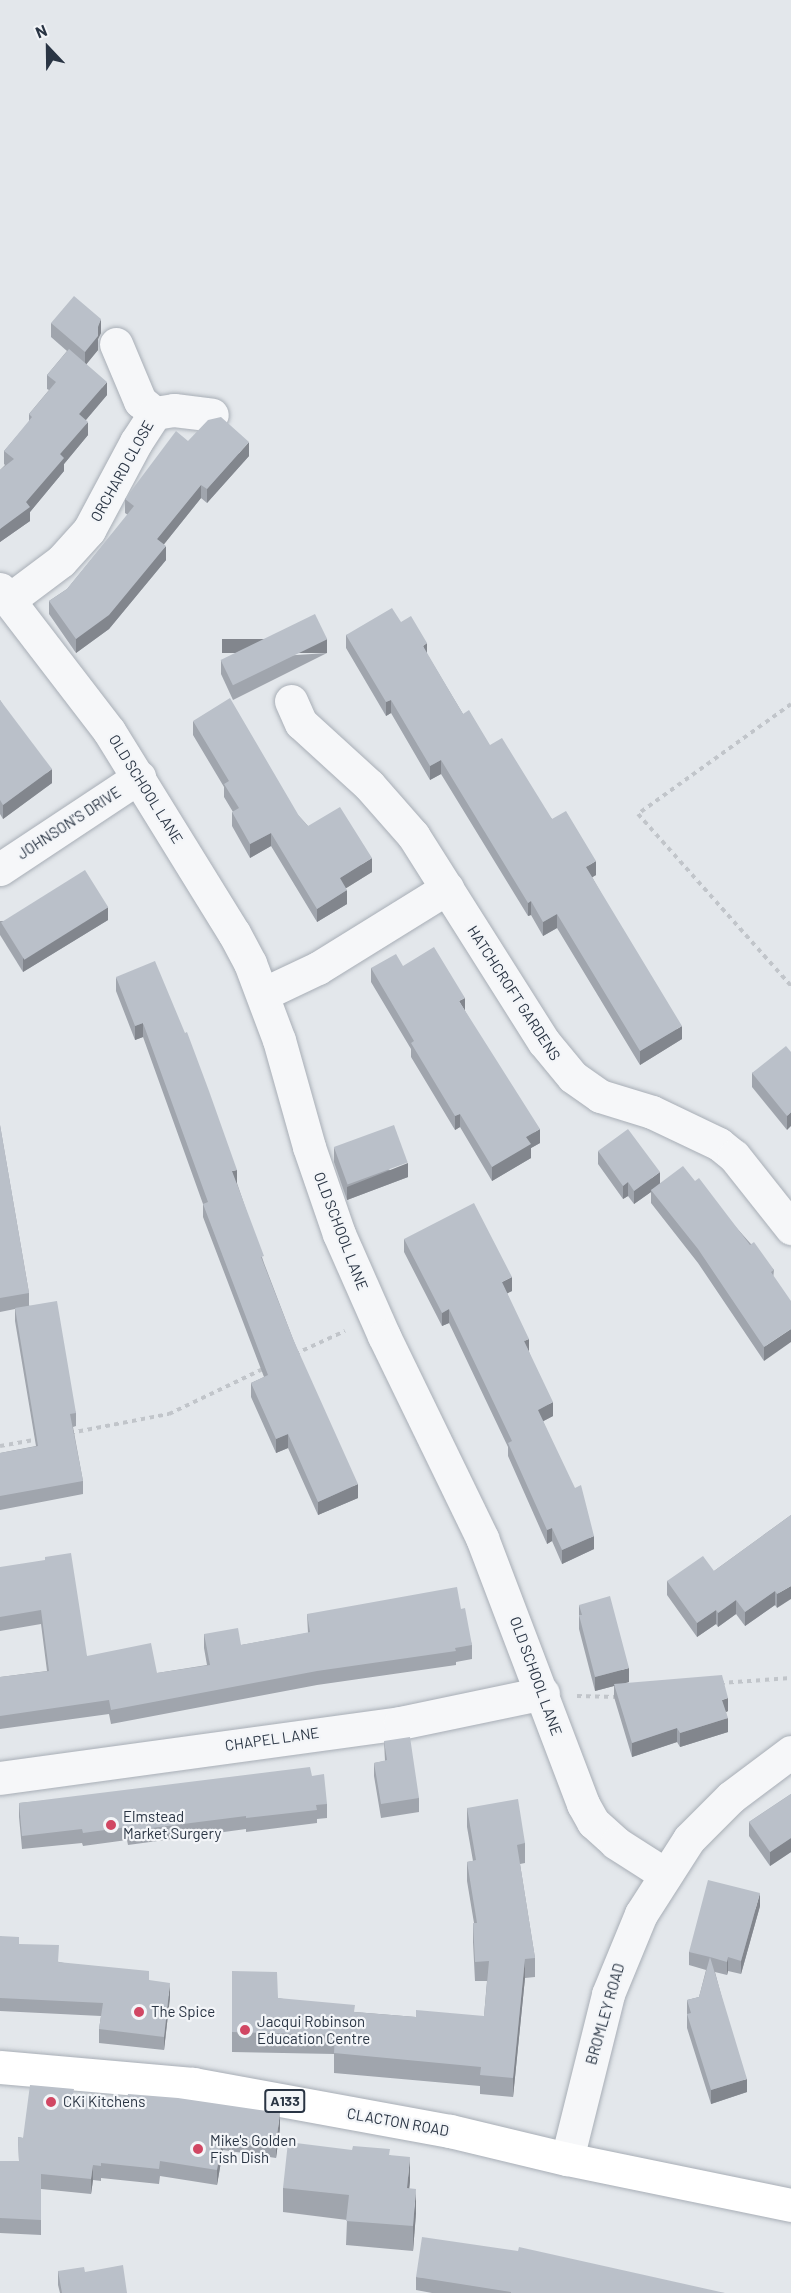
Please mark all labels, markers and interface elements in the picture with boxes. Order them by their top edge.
north arrow [18,18,78,78]
text: N [33,20,50,42]
street label: ORCHARD CLOSE [87,417,157,525]
street label: OLD SCHOOL LANE [105,731,187,847]
street label: JOHNSON'S DRIVE [14,783,124,863]
street label: HATCHCROFT GARDENS [464,922,564,1064]
street label: OLD SCHOOL LANE [310,1169,372,1293]
street label: OLD SCHOOL LANE [506,1614,566,1738]
street label: CHAPEL LANE [224,1723,320,1755]
place label: Elmstead Market Surgery [123,1807,221,1842]
marker: Elmstead Market Surgery [104,1818,118,1832]
street label: BROMLEY ROAD [582,1961,628,2067]
place label: The Spice [151,2003,215,2021]
marker: The Spice [132,2005,146,2019]
place label: Jacqui Robinson Education Centre [257,2012,370,2047]
marker: Jacqui Robinson Education Centre [238,2023,252,2037]
road number: A133 [264,2090,306,2112]
place label: CKi Kitchens [63,2093,145,2111]
marker: CKi Kitchens [44,2095,58,2109]
street label: CLACTON ROAD [346,2104,450,2140]
place label: Mike's Golden Fish Dish [210,2131,296,2166]
marker: Mike's Golden Fish Dish [191,2142,205,2156]

